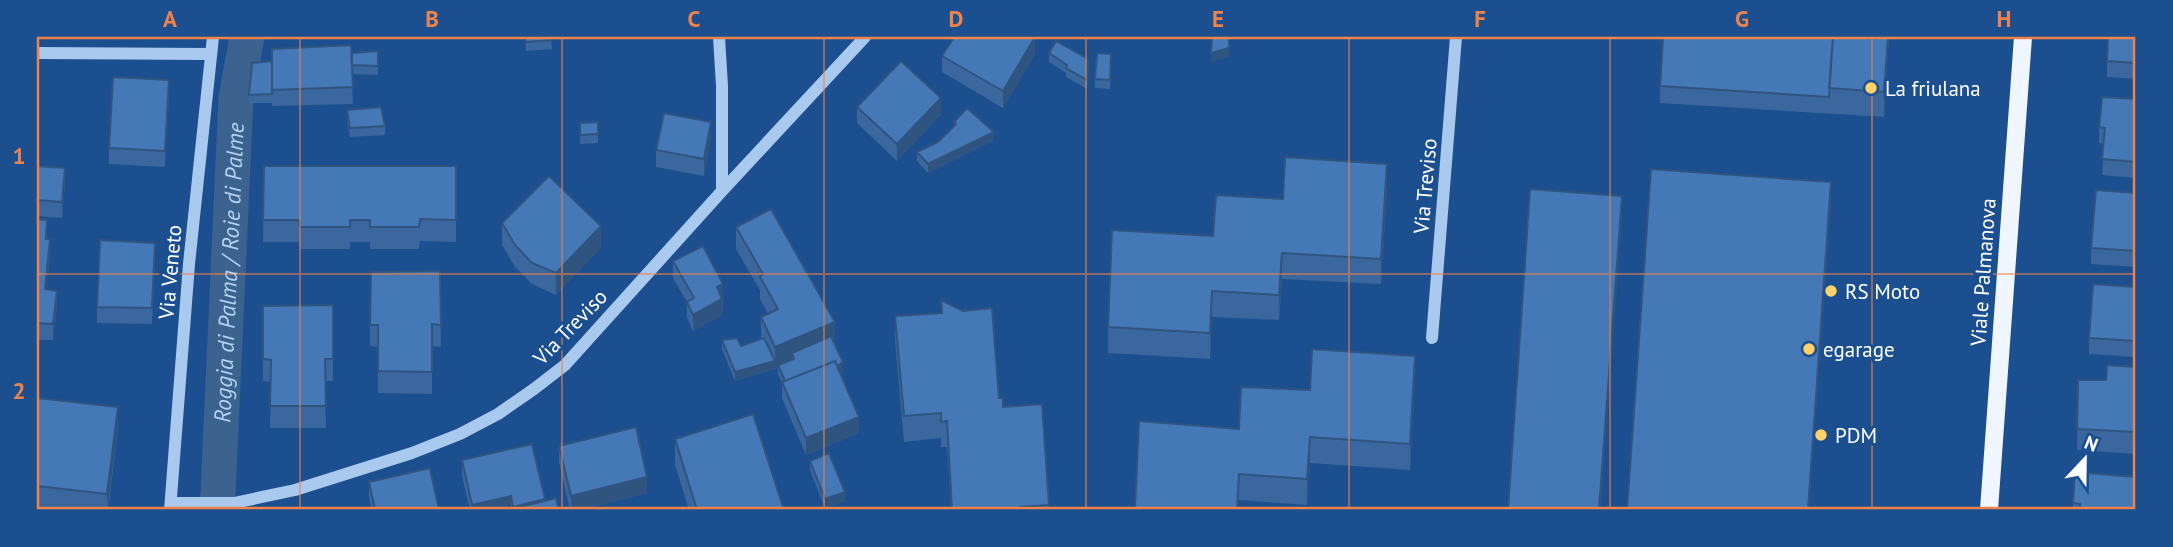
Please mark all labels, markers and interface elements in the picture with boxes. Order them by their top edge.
text: A [163,4,177,33]
text: B [425,4,439,33]
text: C [688,4,701,33]
text: D [949,4,963,33]
text: E [1212,4,1224,33]
text: F [1474,4,1486,33]
text: G [1735,4,1749,33]
text: H [1997,4,2011,33]
place label: La friulana [1885,75,1981,102]
marker: La friulana [1863,80,1879,96]
water label: Roggia di Palma / Roie di Palme [207,121,249,423]
street label: Via Treviso [1407,137,1443,236]
text: 1 [12,141,26,170]
street label: Viale Palmanova [1964,197,2002,348]
street label: Via Veneto [152,224,188,321]
place label: RS Moto [1845,278,1920,305]
street label: Via Treviso [526,283,613,371]
marker: RS Moto [1823,283,1839,299]
place label: egarage [1823,336,1895,363]
marker: egarage [1801,341,1817,357]
text: 2 [12,376,26,405]
place label: PDM [1835,422,1877,449]
north arrow [2050,424,2120,494]
marker: PDM [1813,427,1829,443]
text: N [2081,430,2102,457]

